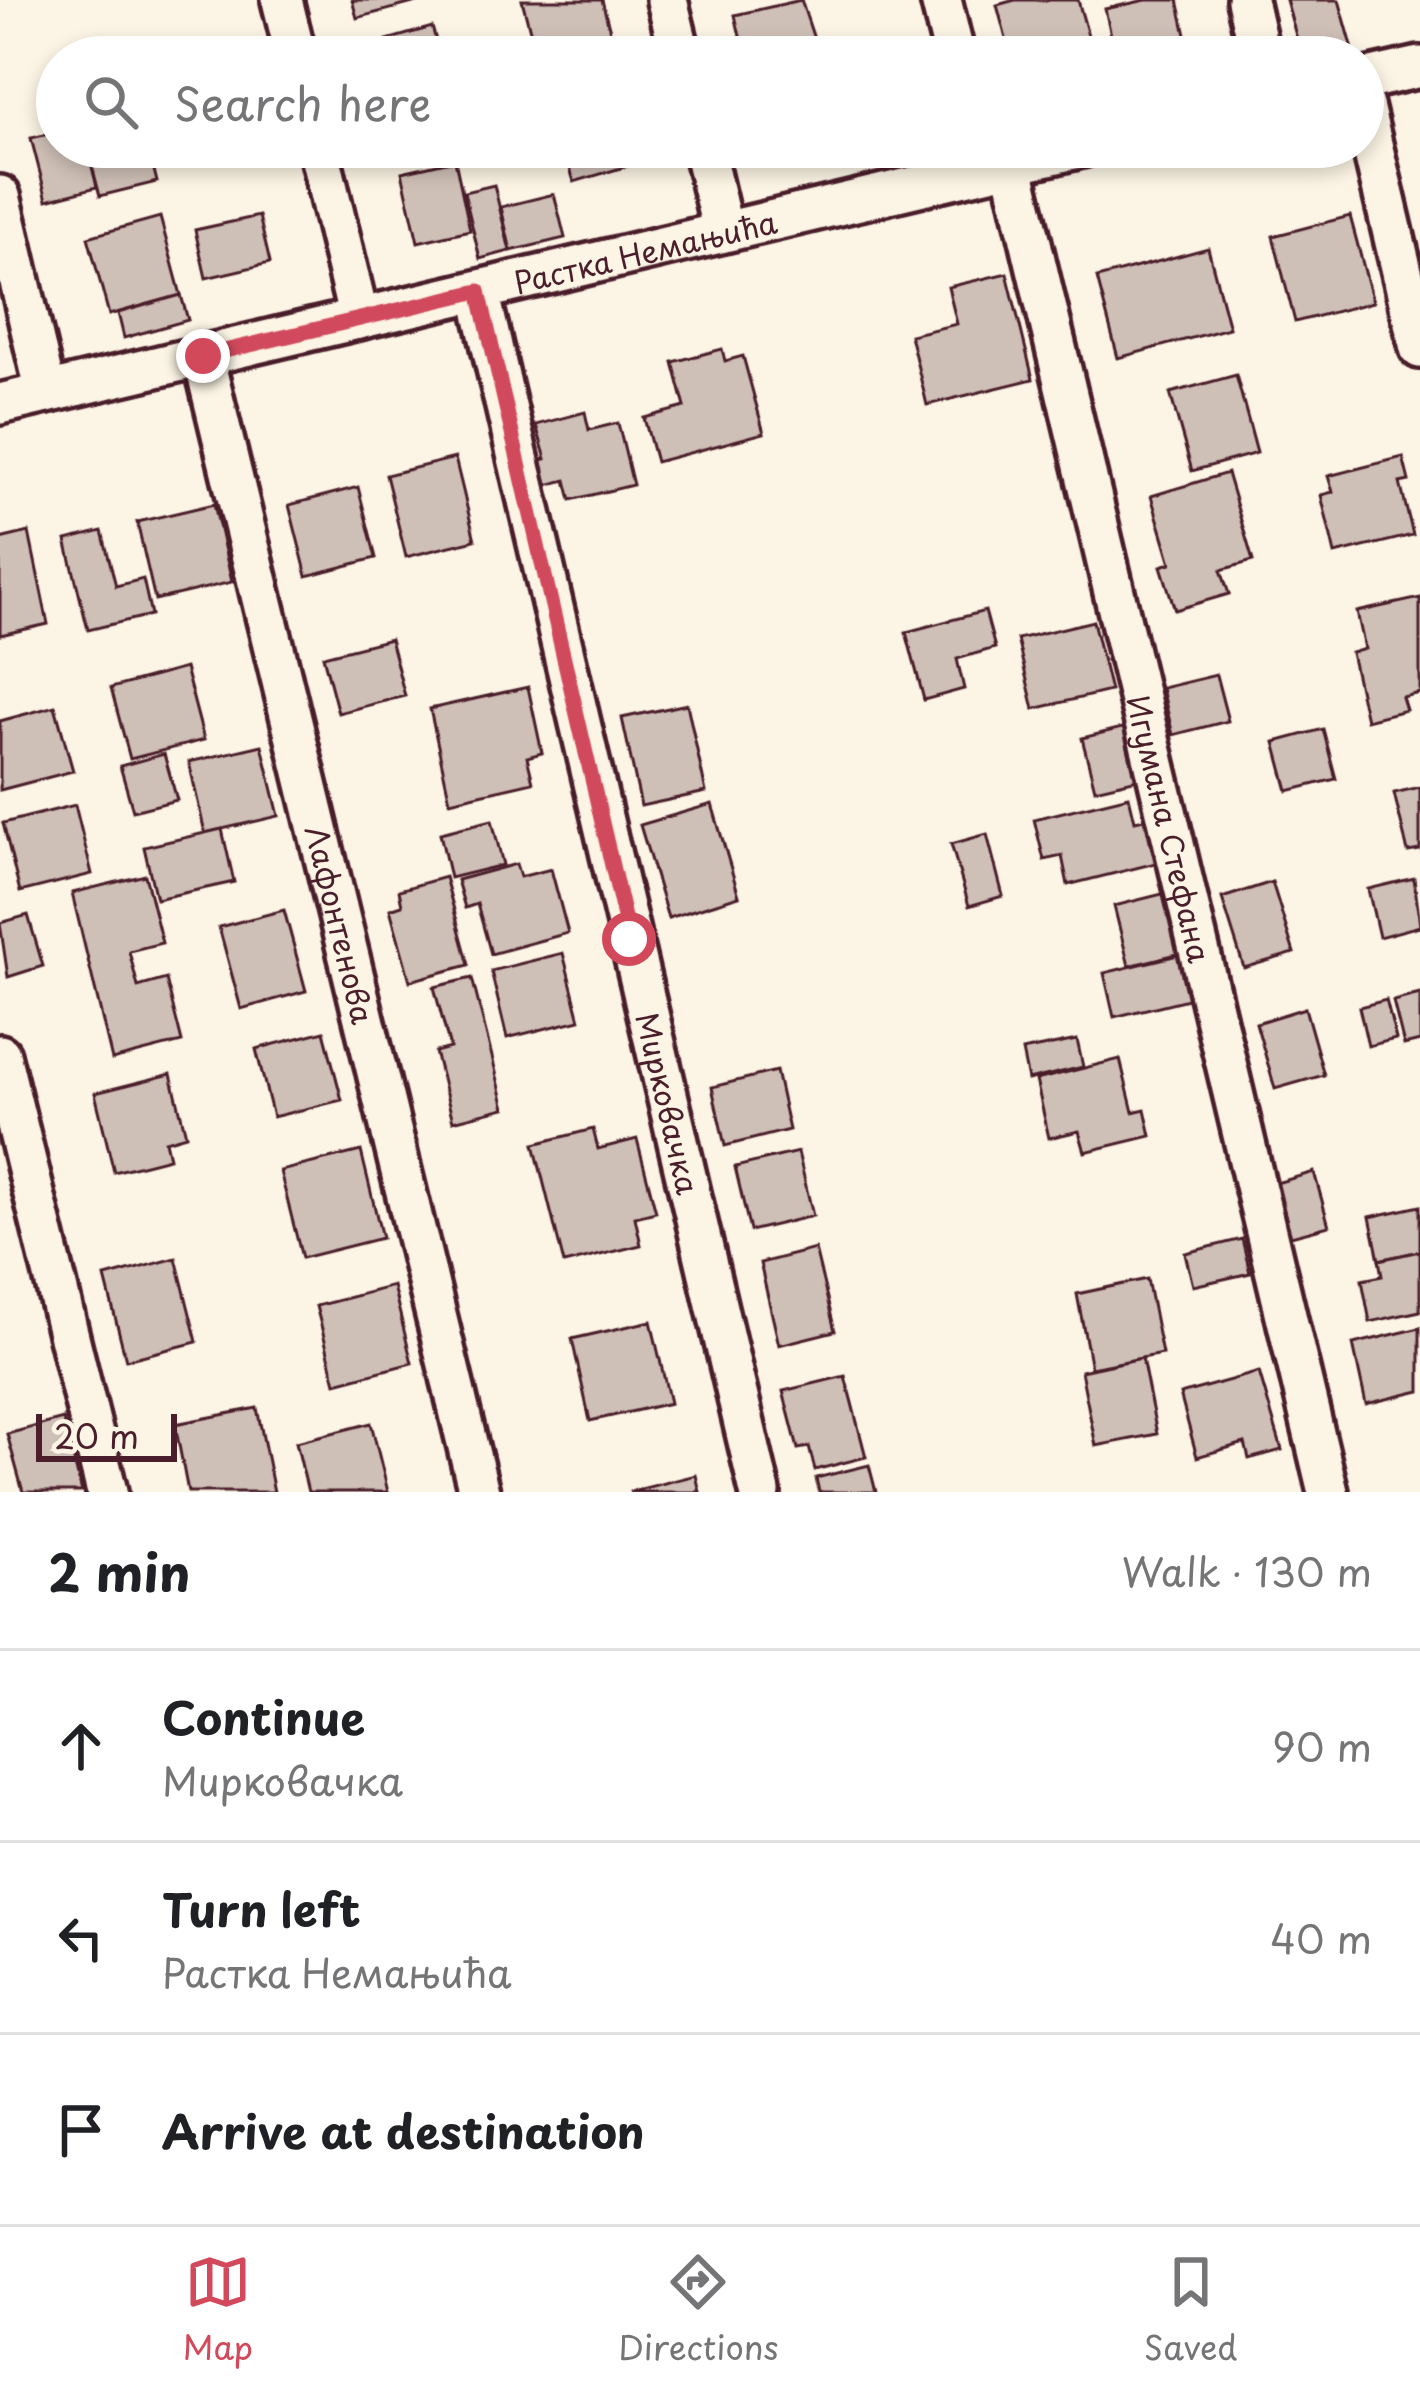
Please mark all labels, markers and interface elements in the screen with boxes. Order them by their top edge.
search box [36,36,1384,168]
text: Search here [174,68,431,136]
icon: search [78,69,144,135]
street label: Растка Немањића [509,198,781,304]
route end [176,329,230,383]
street label: Игумана Стефана [1117,690,1224,967]
street label: Лафонтенова [295,821,387,1029]
route start [602,912,656,966]
street label: Мирковачка [626,1008,712,1199]
scale bar [36,1408,177,1461]
text: 20 m [54,1410,139,1460]
text: 2 min [48,1532,190,1609]
text: Walk · 130 m [1122,1541,1372,1600]
text: Continue [162,1682,365,1750]
icon: ahead [48,1713,114,1779]
text: 90 m [1272,1716,1372,1775]
text: Мирковачка [162,1750,403,1809]
text: Turn left [162,1874,361,1942]
icon: left [48,1905,114,1971]
text: 40 m [1270,1908,1372,1967]
text: Растка Немањића [162,1942,512,2001]
text: Arrive at destination [162,2096,645,2164]
icon: arrive [48,2097,114,2163]
tab: Map [183,2249,253,2371]
tab: Directions [618,2249,779,2371]
tab: Saved [1144,2249,1237,2371]

